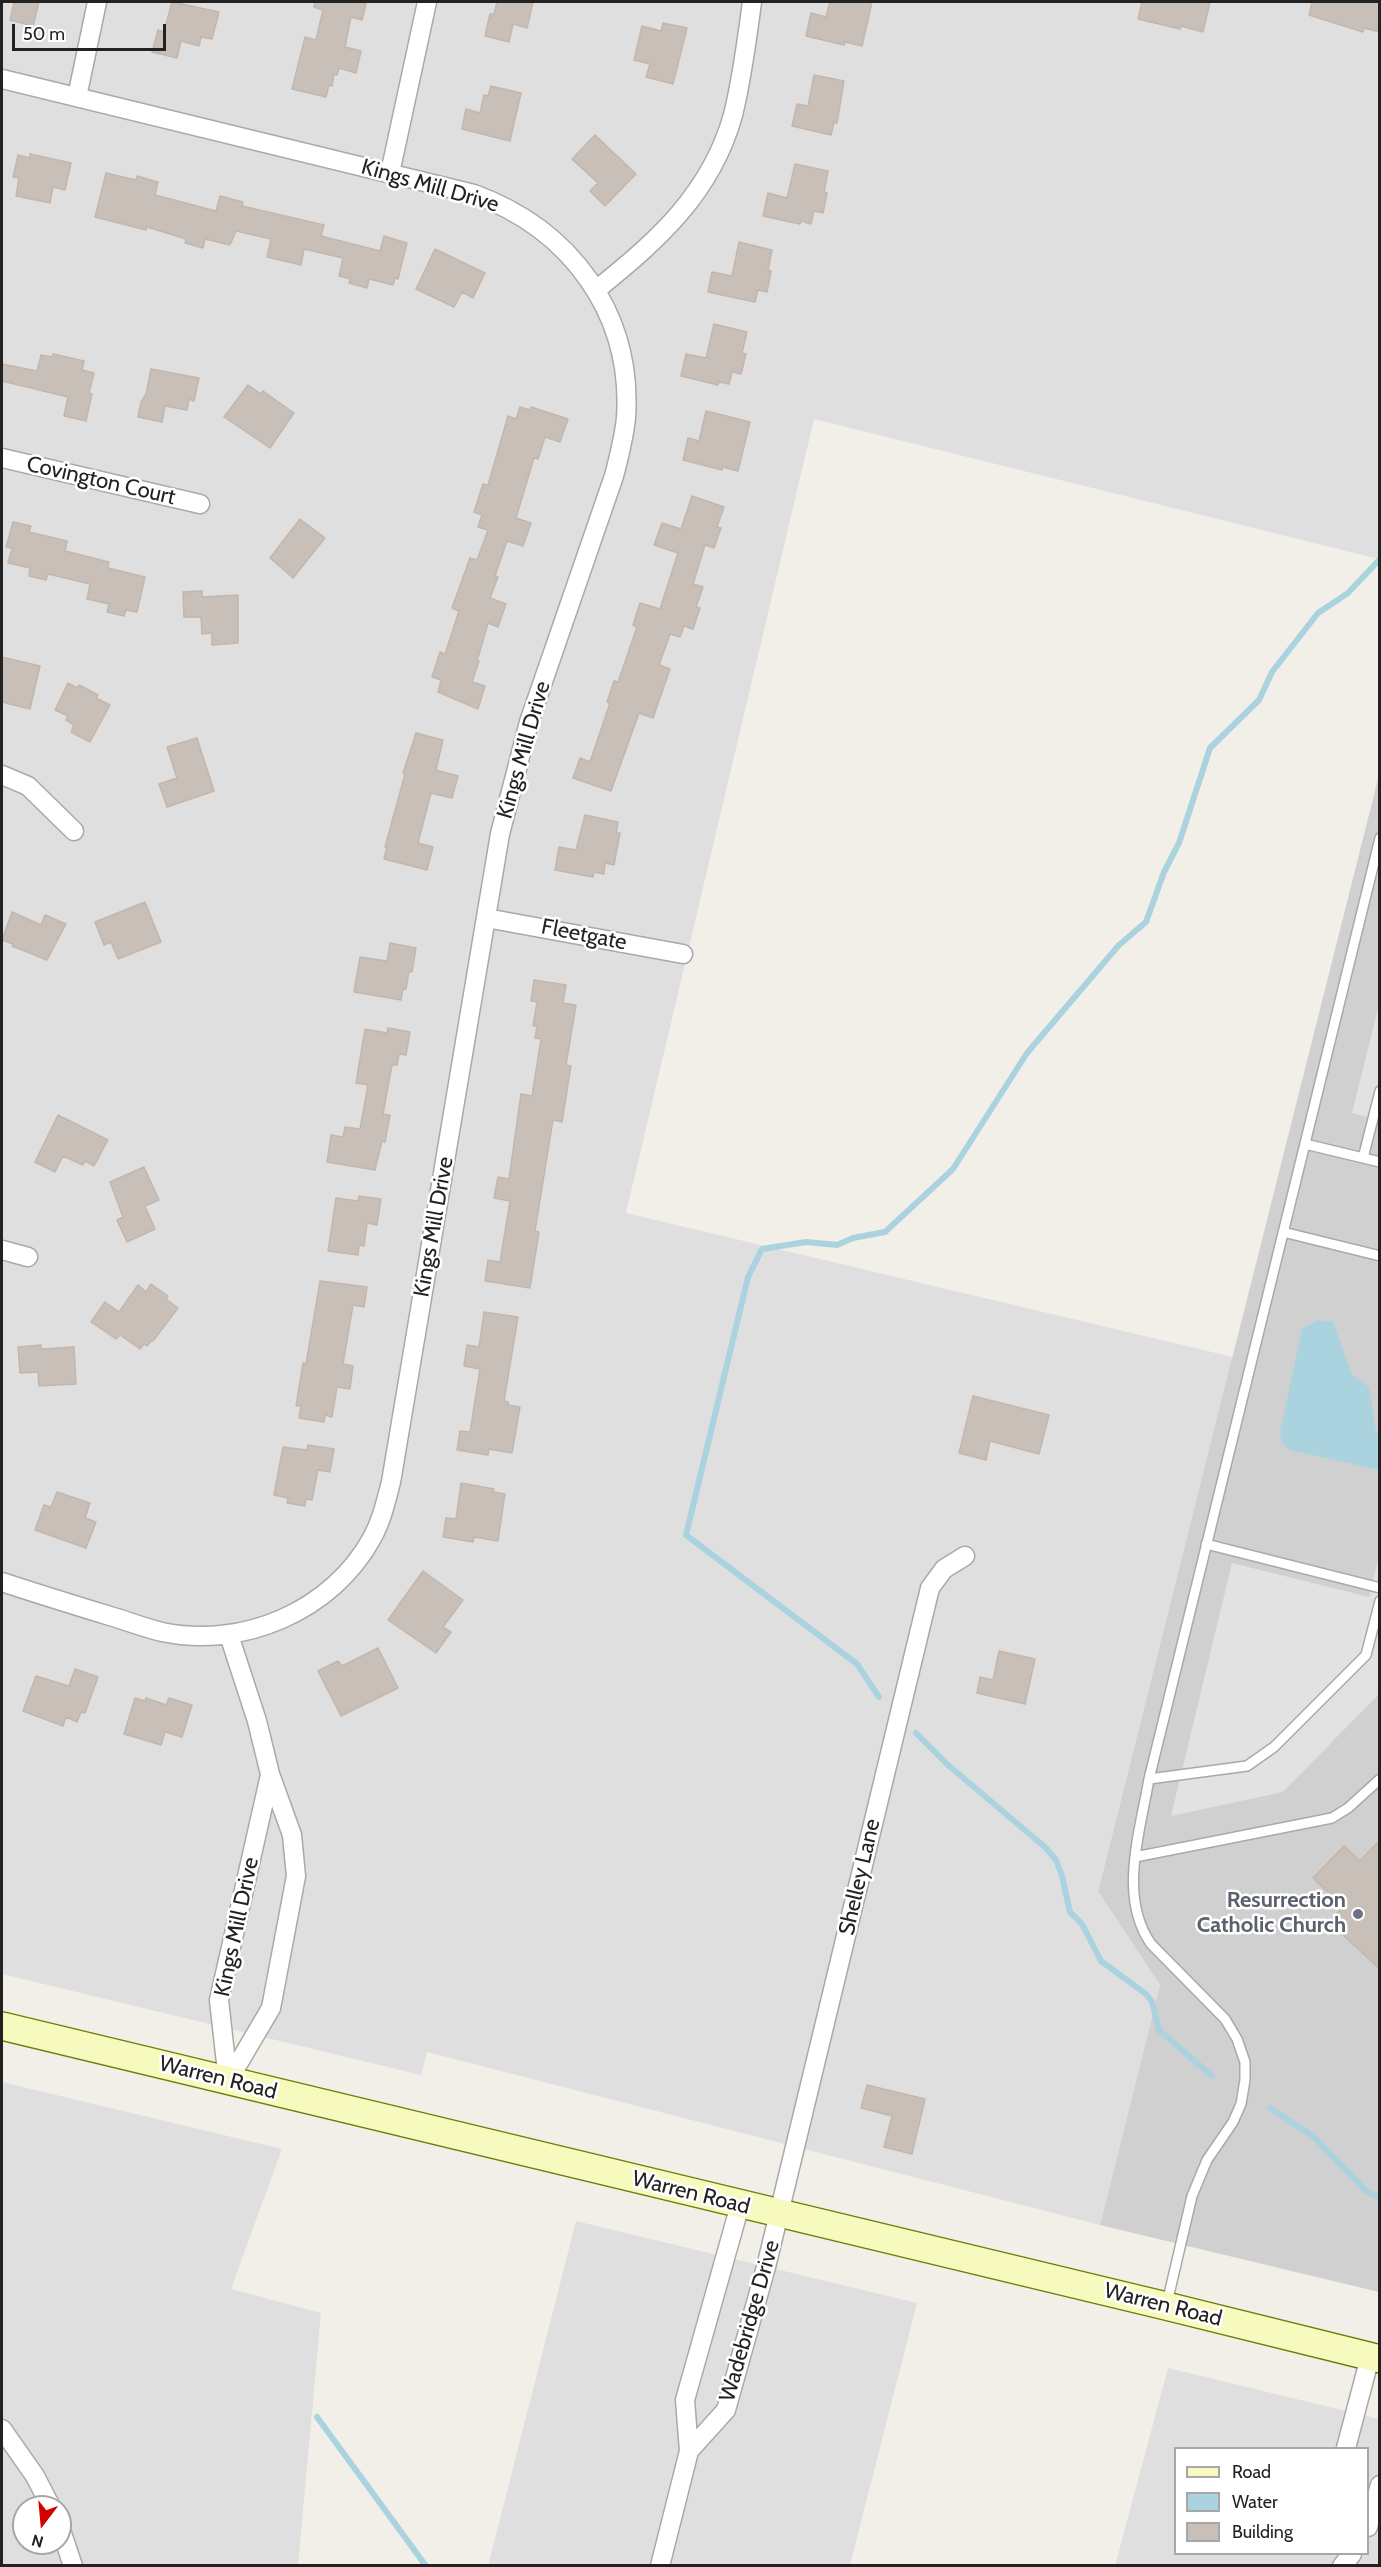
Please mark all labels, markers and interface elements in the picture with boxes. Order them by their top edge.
scale bar [15,12,170,50]
text: 50 m [23,23,65,45]
street label: Kings Mill Drive [358,154,502,218]
street label: Covington Court [24,451,178,511]
street label: Kings Mill Drive [492,678,556,822]
street label: Fleetgate [539,914,629,956]
street label: Kings Mill Drive [409,1155,459,1299]
street label: Shelley Lane [834,1816,886,1938]
street label: Kings Mill Drive [209,1855,265,1999]
place label: Resurrection Catholic Church [1197,1888,1346,1940]
marker: Resurrection Catholic Church [1351,1907,1365,1921]
street label: Warren Road [156,2051,280,2105]
street label: Warren Road [629,2166,753,2220]
street label: Wadebridge Drive [714,2237,786,2405]
street label: Warren Road [1101,2278,1225,2332]
legend [1174,2447,1369,2555]
text: Road [1232,2461,1271,2483]
text: Water [1232,2491,1278,2513]
north arrow [12,2495,72,2555]
text: Building [1232,2521,1293,2543]
text: N [29,2530,46,2552]

